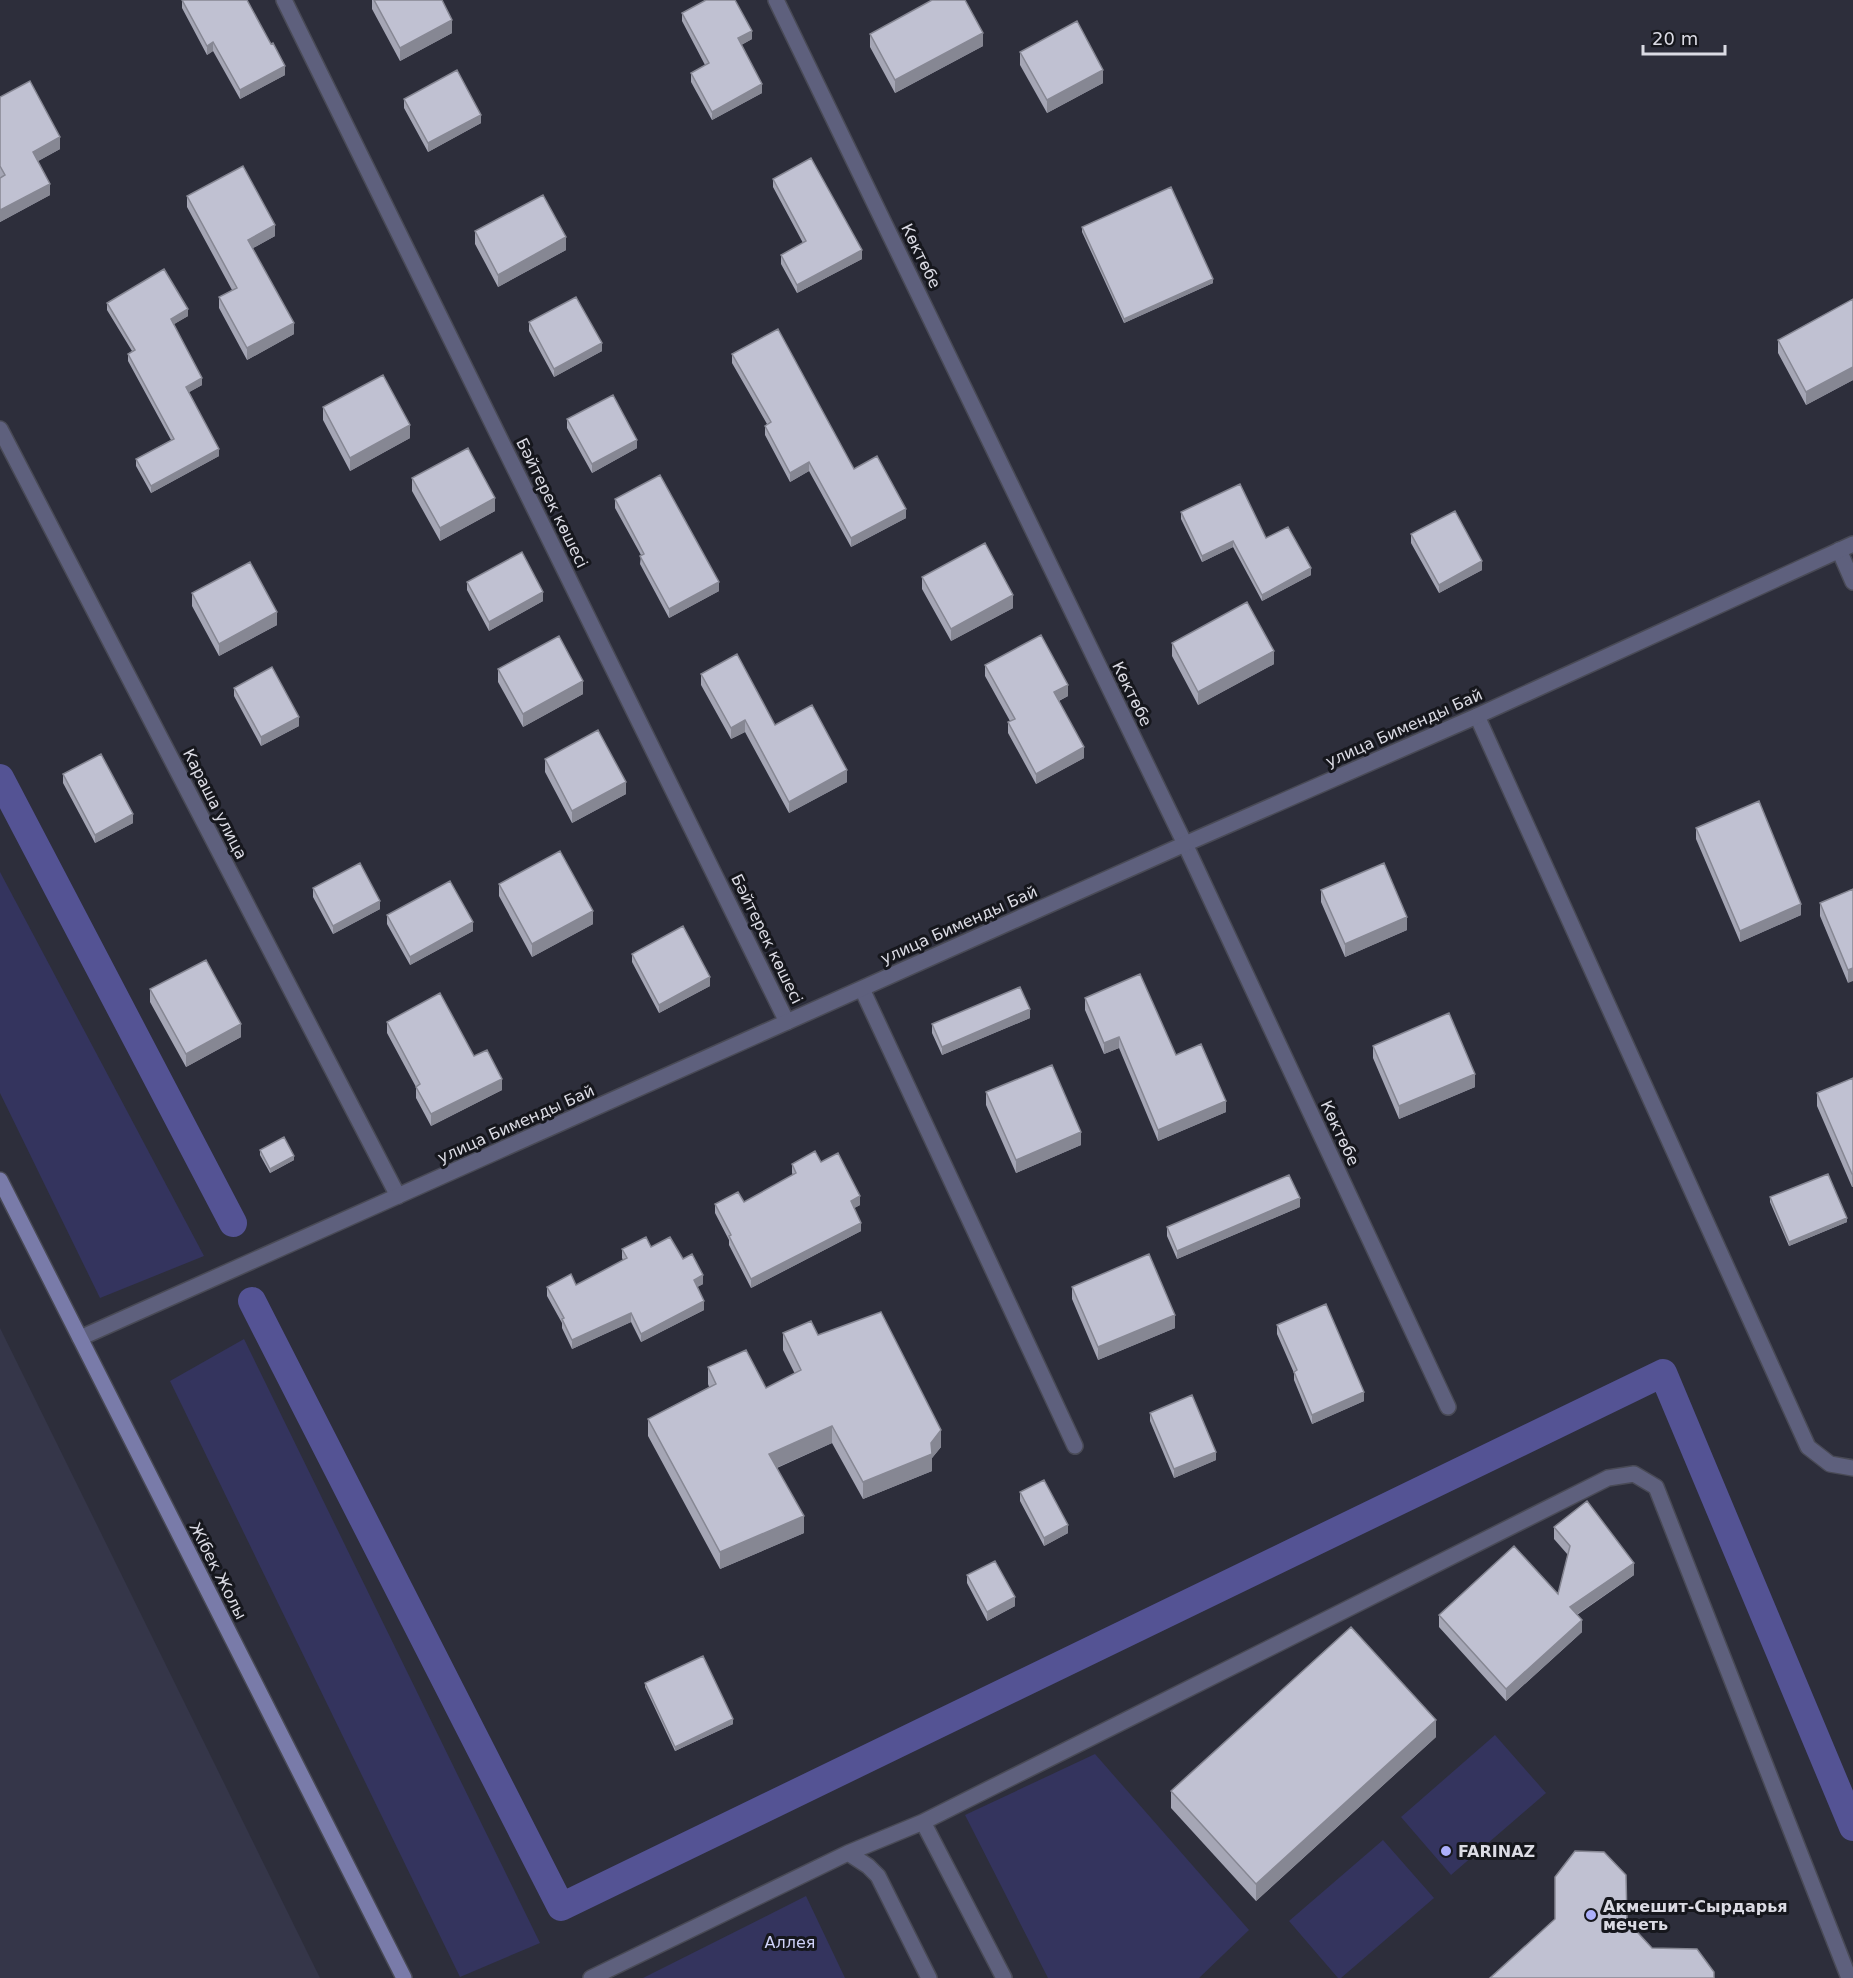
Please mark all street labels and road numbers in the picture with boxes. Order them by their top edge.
street label: Көктөбе [897,221,945,291]
street label: Бәйтерек көшесі [512,435,592,571]
street label: Көктөбе [1108,659,1156,729]
street label: улица Бименды Бай [1323,685,1485,771]
street label: Караша улица [179,746,251,862]
street label: Бәйтерек көшесі [727,871,807,1007]
street label: улица Бименды Бай [878,882,1040,968]
street label: улица Бименды Бай [435,1081,597,1167]
street label: Көктөбе [1317,1097,1363,1169]
street label: Жібек Жолы [185,1519,251,1623]

